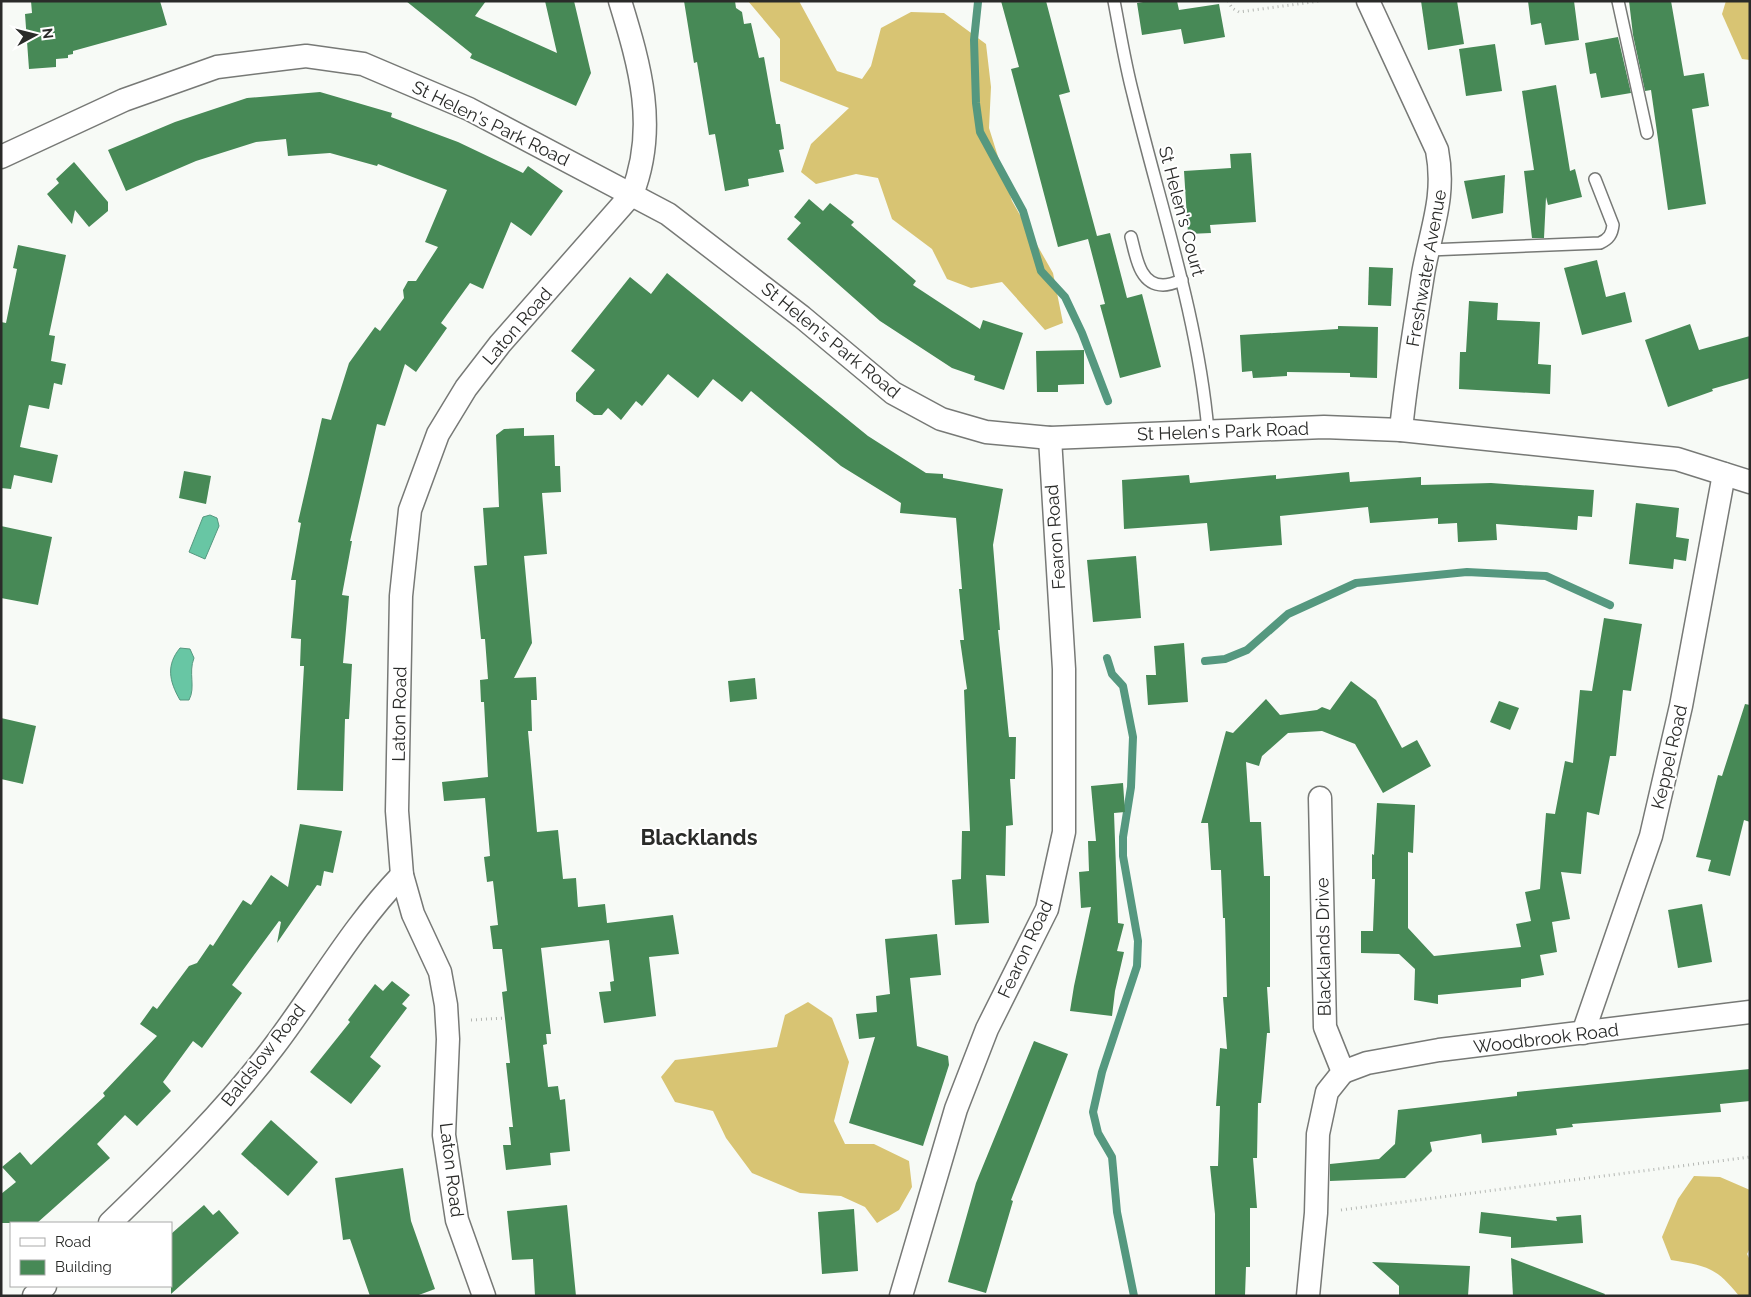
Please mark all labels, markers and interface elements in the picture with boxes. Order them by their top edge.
north arrow [10,10,60,60]
text: N [39,27,56,40]
street label: St Helen's Park Road [409,76,573,170]
street label: St Helen's Court [1155,144,1209,278]
street label: Freshwater Avenue [1402,187,1450,348]
street label: St Helen's Park Road [758,278,904,402]
street label: Laton Road [478,283,556,369]
street label: St Helen's Park Road [1137,418,1309,444]
street label: Fearon Road [1041,484,1069,590]
street label: Laton Road [388,666,410,762]
street label: Keppel Road [1647,703,1691,811]
district label: Blacklands [640,824,758,850]
street label: Blacklands Drive [1311,877,1335,1017]
street label: Fearon Road [993,897,1057,1001]
street label: Baldslow Road [217,1000,309,1110]
street label: Woodbrook Road [1472,1019,1620,1057]
street label: Laton Road [436,1122,468,1218]
legend [10,1222,172,1287]
text: Road [55,1233,91,1251]
text: Building [55,1258,112,1276]

